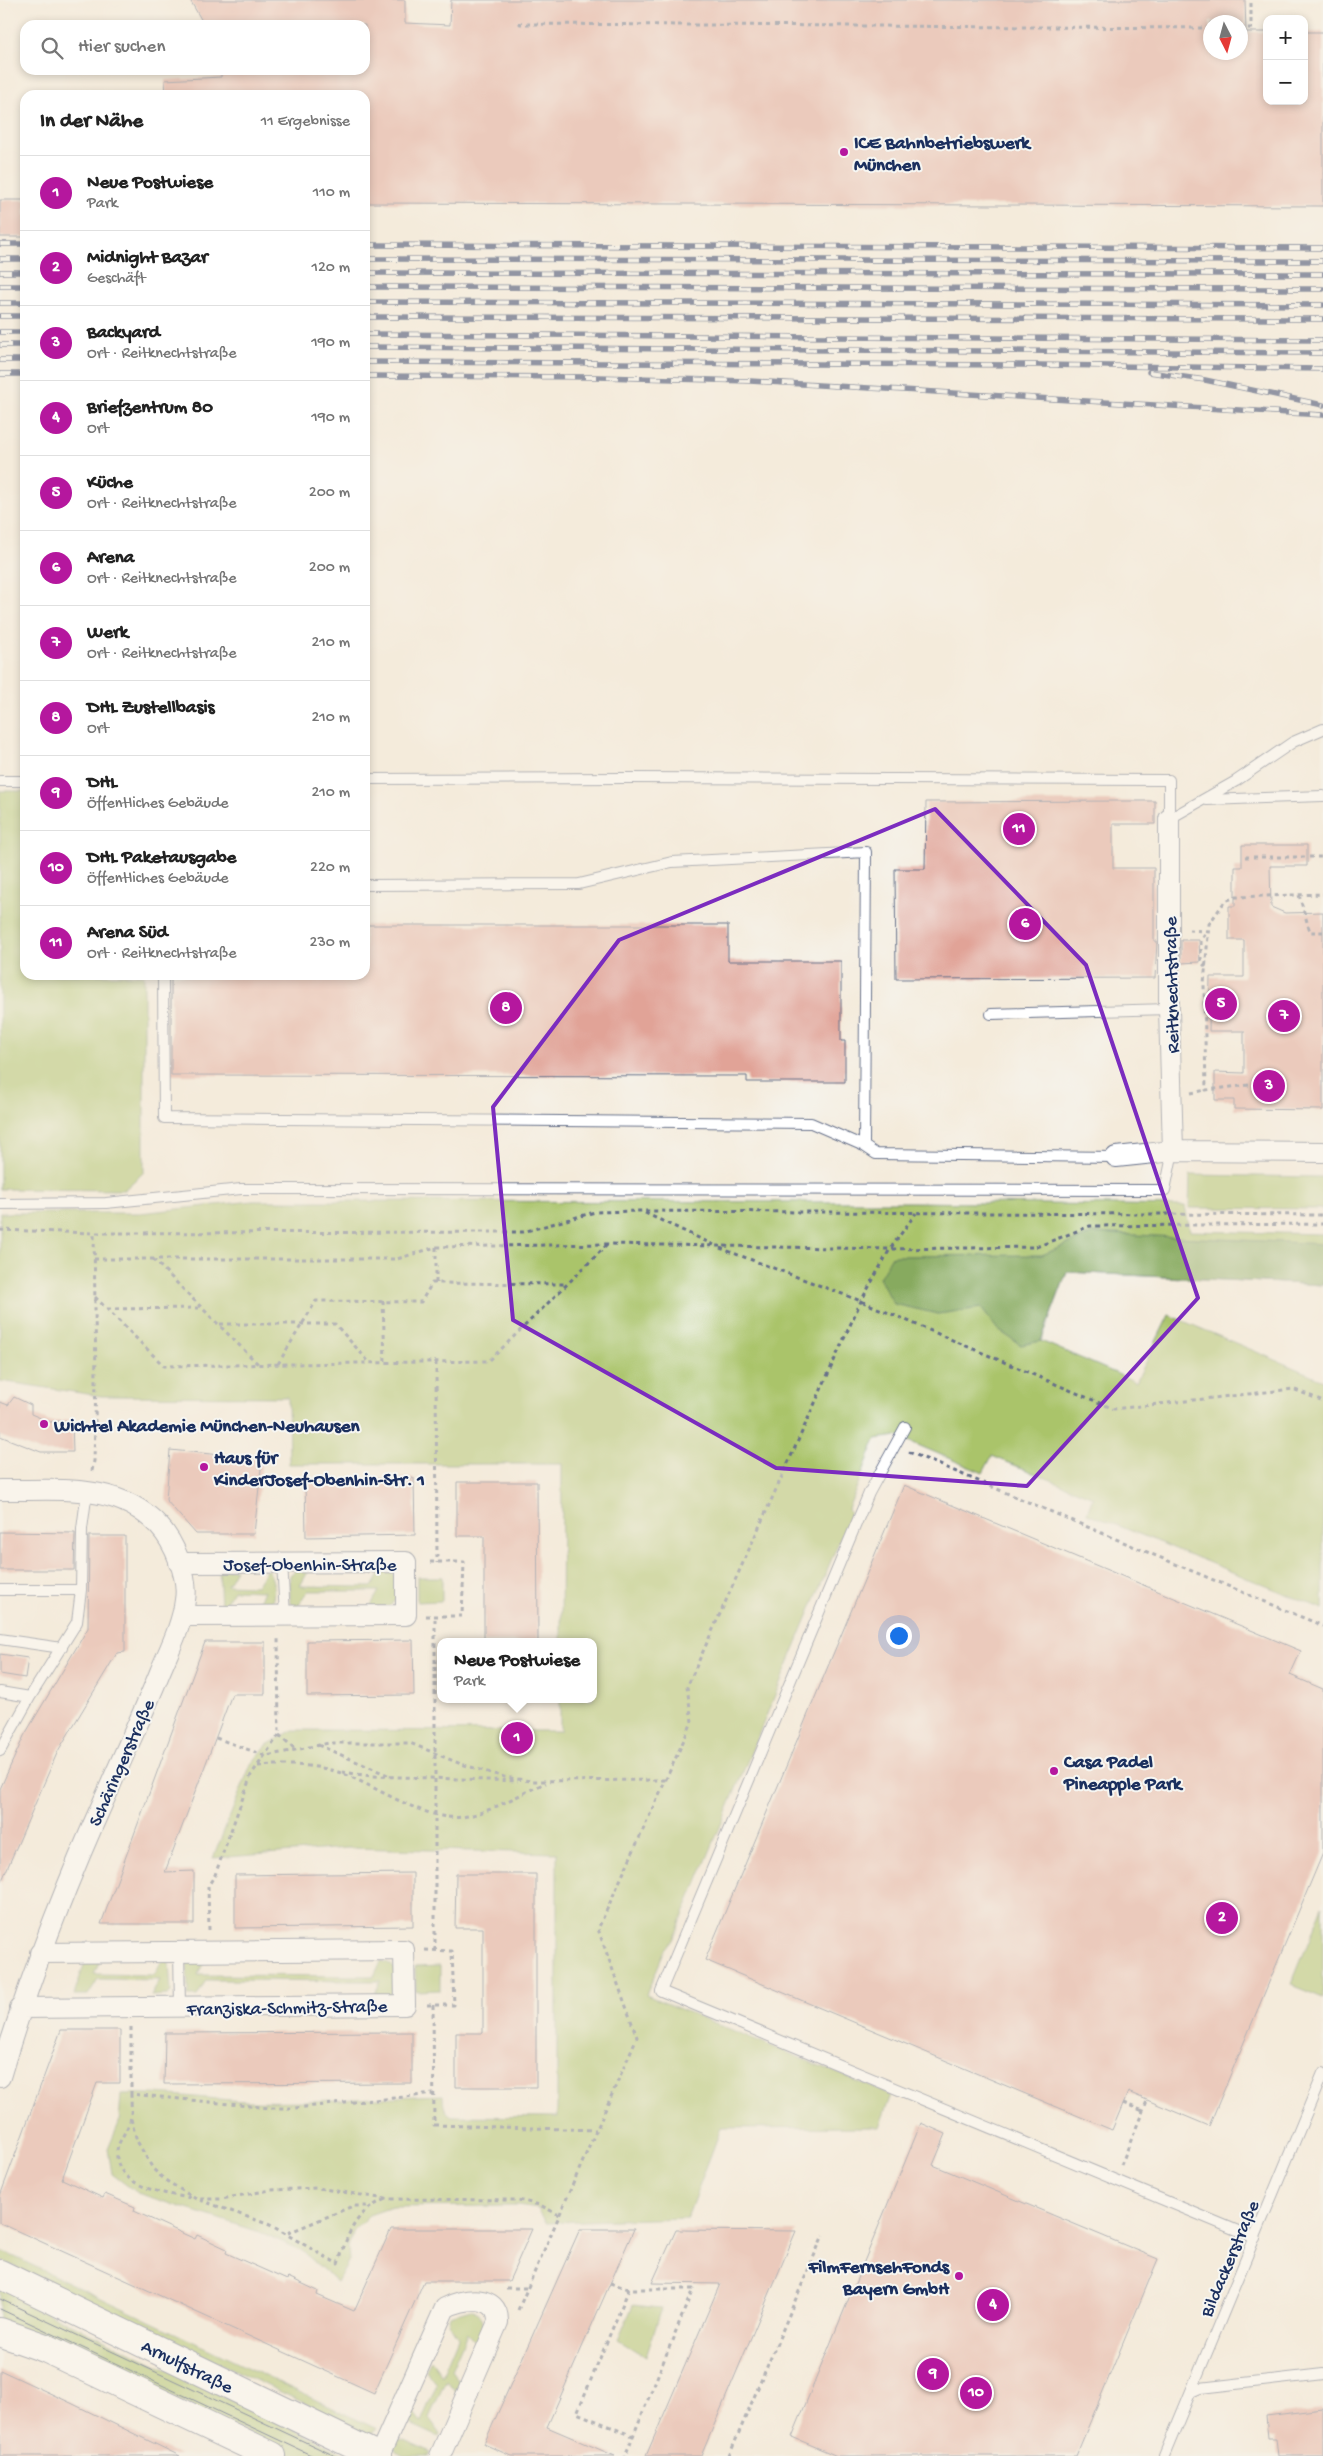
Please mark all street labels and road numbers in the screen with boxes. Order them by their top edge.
street label: Reitknechtstraße [1161,916,1186,1054]
street label: Josef-Obenhin-Straße [223,1555,397,1578]
street label: Schäringerstraße [85,1696,162,1831]
street label: Franziska-Schmitz-Straße [185,1996,388,2023]
street label: Bildackerstraße [1196,2197,1266,2322]
street label: Arnulfstraße [137,2336,236,2400]

